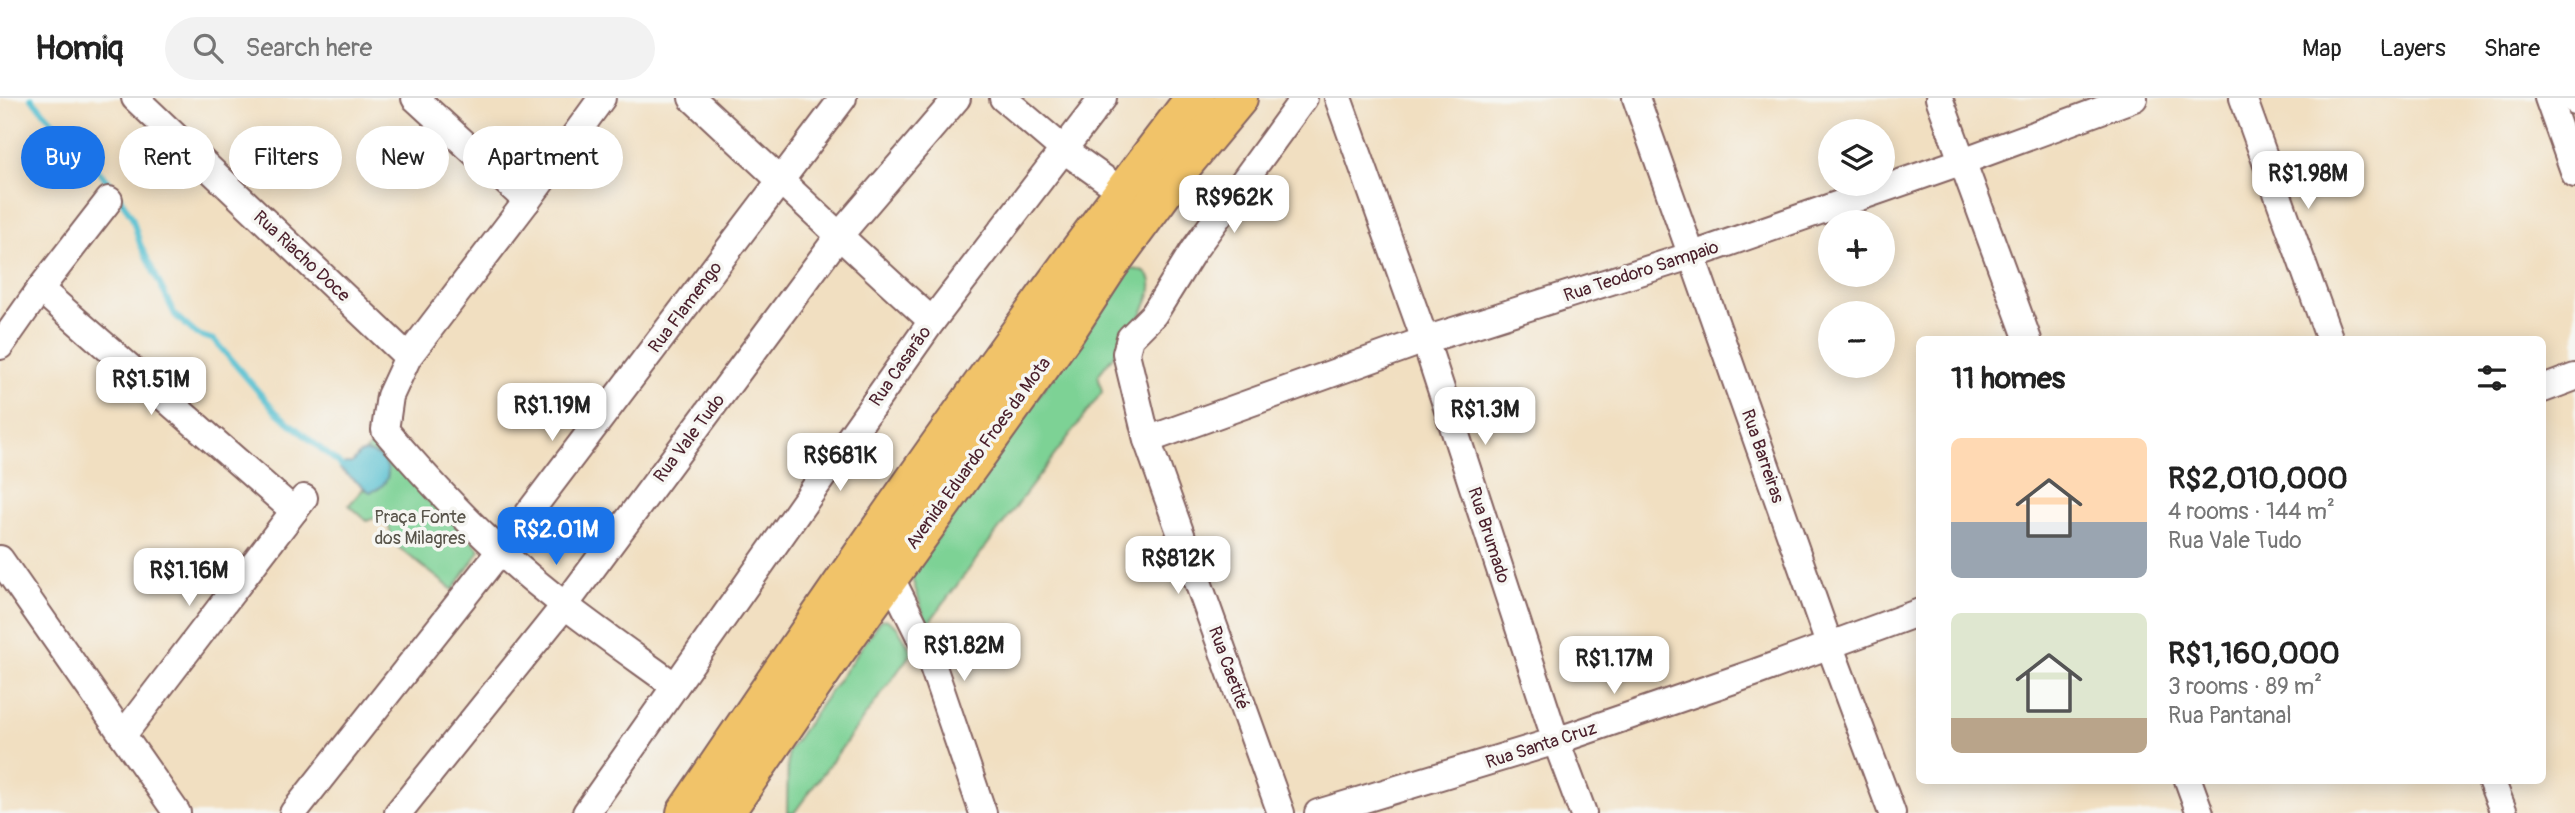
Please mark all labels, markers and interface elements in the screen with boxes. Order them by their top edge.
search box [165,17,655,80]
text: Homiq [35,28,123,69]
icon: search [189,29,227,67]
text: Search here [245,32,372,64]
text: Map [2302,34,2342,63]
text: Layers [2380,34,2446,63]
text: Share [2484,34,2540,63]
map controls [1818,119,1895,378]
button: layers [1818,119,1895,196]
chip: Buy [21,126,105,189]
chip: Rent [119,126,215,189]
chip: Filters [229,126,342,189]
chip: New [356,126,449,189]
chip: Apartment [463,126,623,189]
pin: R$1.98M [2243,152,2373,211]
text: R$1.98M [2268,159,2348,188]
pin: R$962K [1177,176,1291,235]
text: R$962K [1195,183,1273,212]
street label: Rua Riacho Doce [249,206,355,307]
button: + [1818,210,1895,287]
street label: Rua Teodoro Sampaio [1561,235,1722,307]
street label: Rua Flamengo [644,257,727,358]
button: − [1818,301,1895,378]
street label: Rua Casarão [864,321,937,411]
street label: Avenida Eduardo Froes da Mota [901,353,1056,554]
pin: R$1.51M [86,358,216,417]
icon: filters [2473,359,2511,397]
text: 11 homes [1951,360,2065,397]
text: R$1.51M [112,365,190,394]
pin: R$1.19M [487,384,617,443]
pin: R$1.3M [1428,388,1542,447]
street label: Rua Vale Tudo [649,389,730,487]
text: R$1.19M [513,391,591,420]
text: R$1.3M [1450,395,1520,424]
street label: Rua Barreiras [1736,406,1789,506]
pin: R$681K [783,434,897,493]
text: R$681K [803,441,877,470]
text: R$2,010,000 [2168,460,2348,497]
icon: home [2007,466,2091,550]
street label: Rua Brumado [1462,484,1515,586]
text: 4 rooms · 144 m² [2168,497,2335,526]
park label: Praça Fonte dos Milagres [374,506,466,550]
pin: R$2.01M [491,508,621,567]
text: R$2.01M [514,515,598,544]
text: Rua Vale Tudo [2168,526,2302,555]
pin: R$812K [1121,536,1235,596]
text: R$812K [1141,544,1215,573]
pin: R$1.16M [124,548,254,608]
text: R$1.16M [150,556,228,585]
street label: Rua Caetité [1203,623,1254,713]
pin: R$1.82M [899,624,1029,683]
text: R$1.82M [924,631,1004,660]
text: R$1,160,000 [2168,635,2340,672]
pin: R$1.17M [1549,636,1679,696]
icon: home [2007,641,2091,725]
text: R$1.17M [1575,644,1653,673]
text: 3 rooms · 89 m² [2168,672,2322,701]
text: Rua Pantanal [2168,701,2292,730]
street label: Rua Santa Cruz [1483,717,1600,774]

